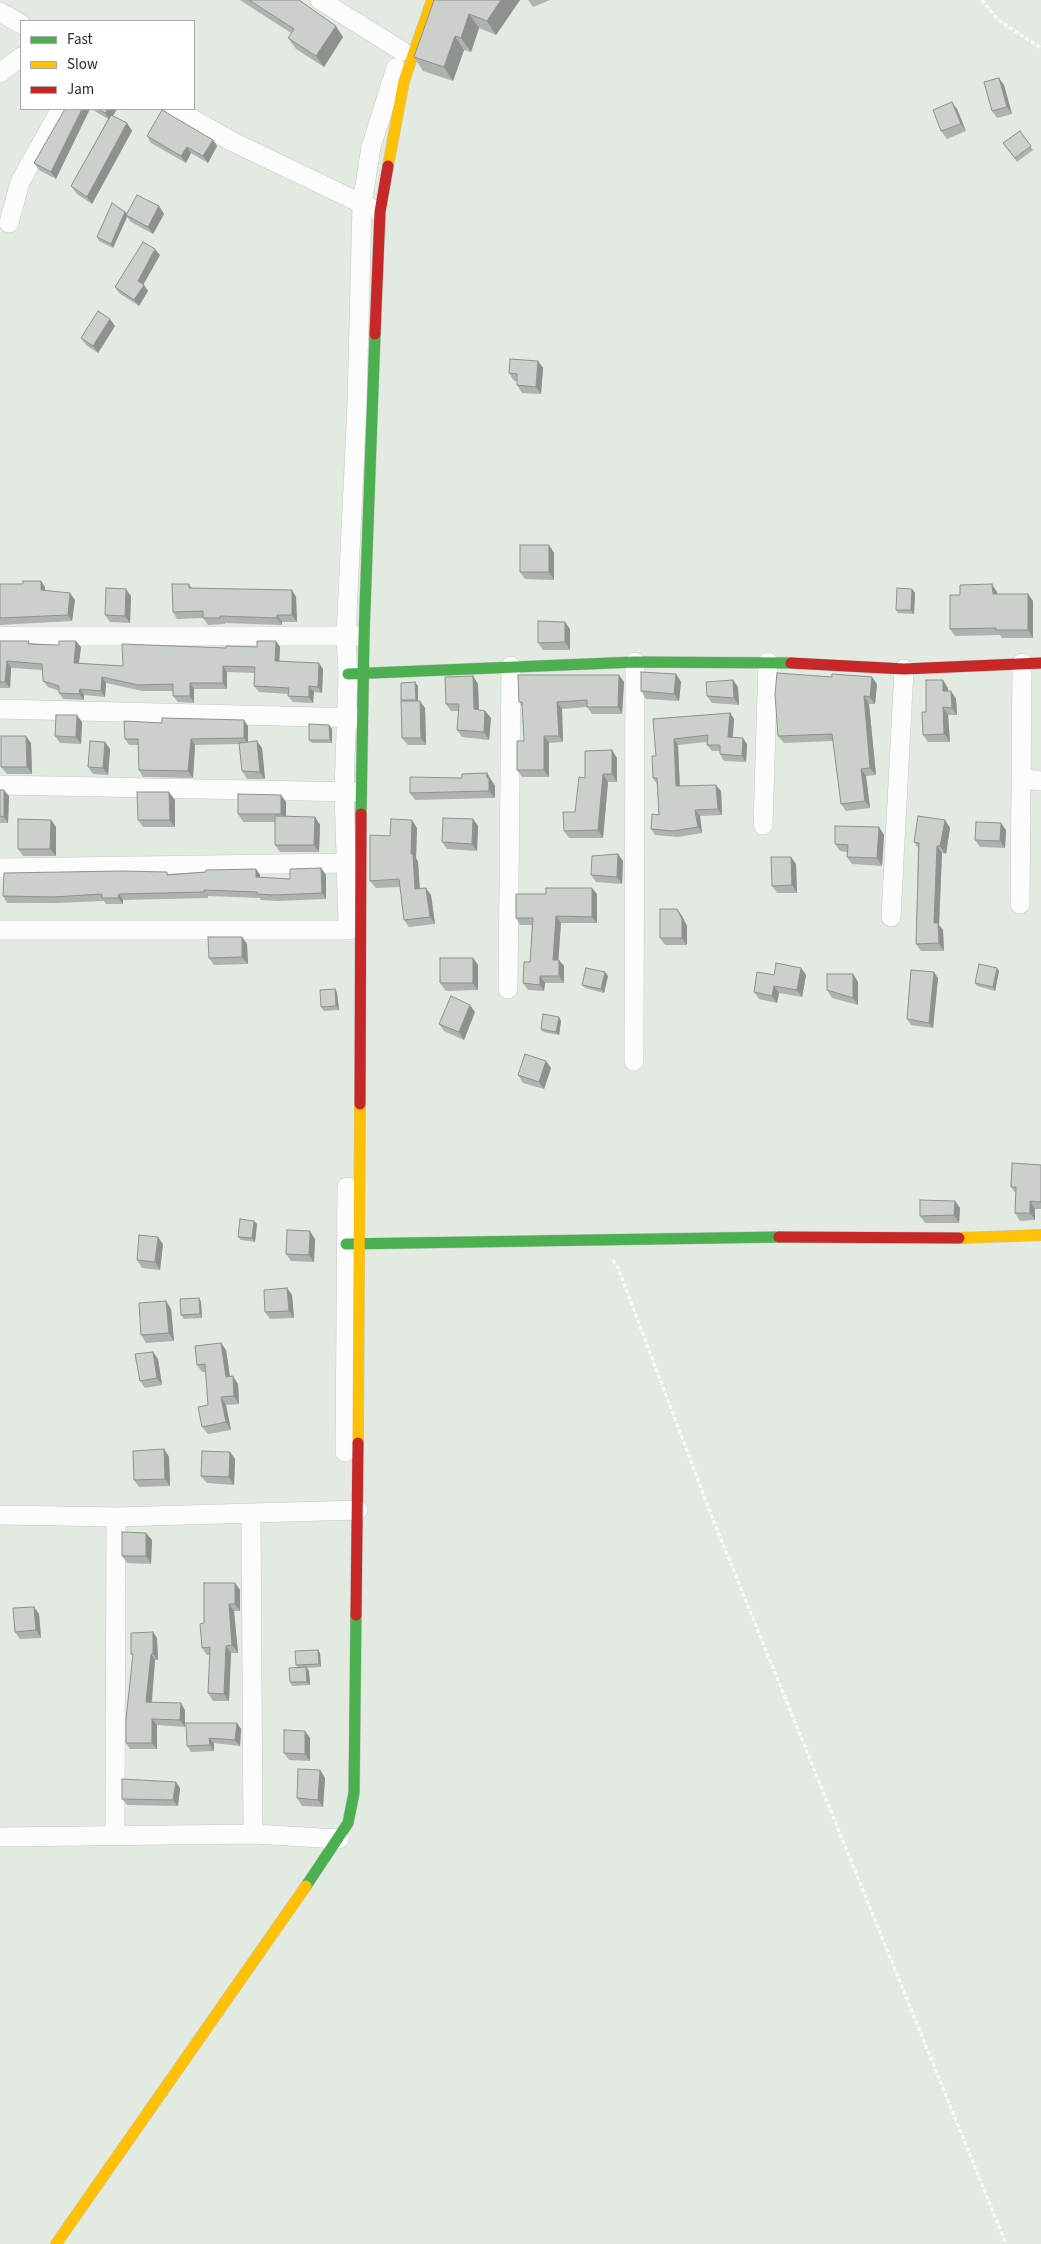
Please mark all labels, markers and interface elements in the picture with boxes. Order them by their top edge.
legend [20,20,195,110]
text: Fast [67,29,93,50]
text: Slow [67,54,98,75]
text: Jam [67,79,94,100]

